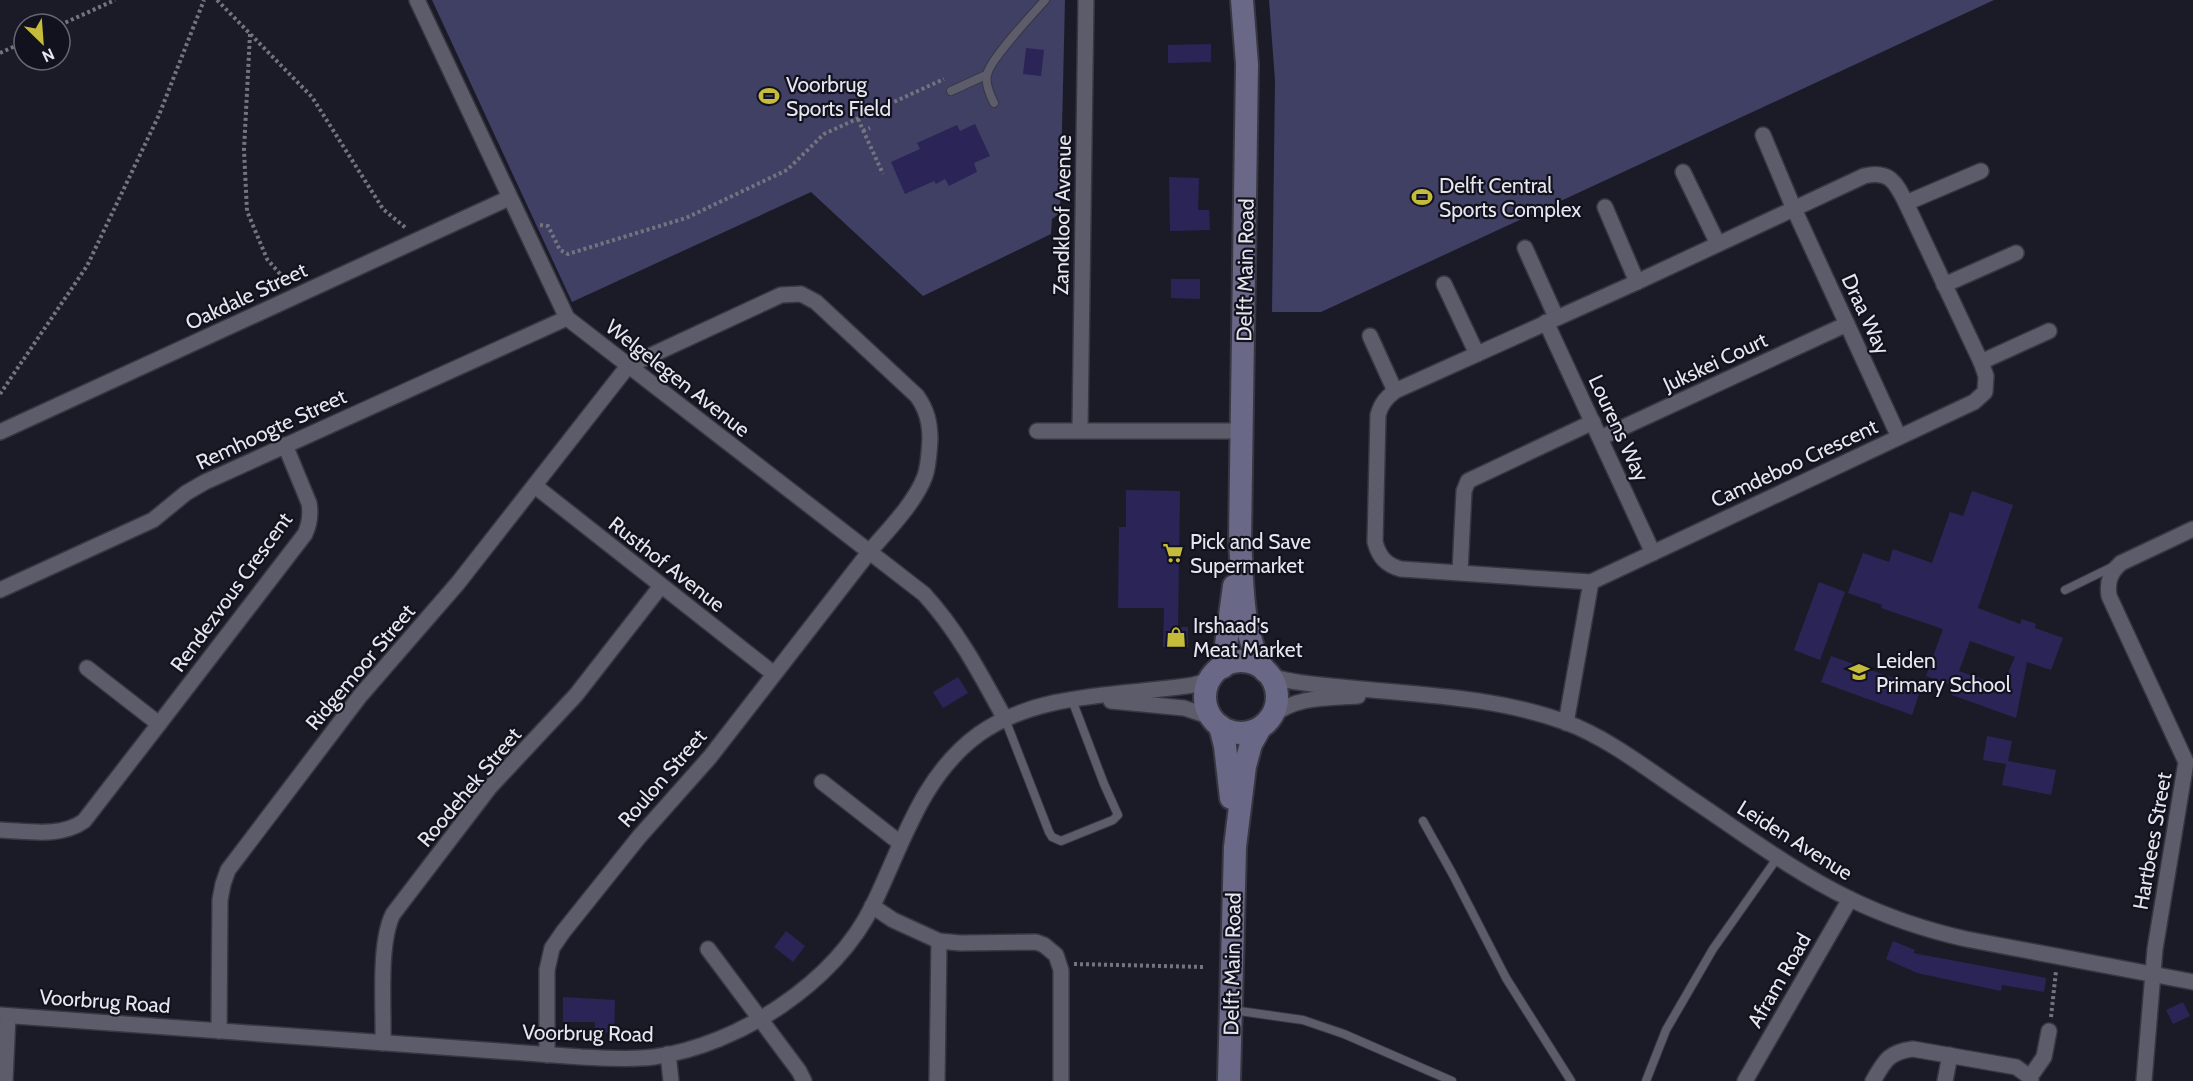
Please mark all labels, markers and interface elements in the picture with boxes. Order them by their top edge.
north arrow [12,12,72,72]
text: N [39,44,57,66]
place label: Voorbrug Sports Field [786,72,891,121]
sports icon: Voorbrug Sports Field [757,84,781,108]
street label: Zandkloof Avenue [1048,134,1076,295]
place label: Delft Central Sports Complex [1439,173,1581,222]
sports icon: Delft Central Sports Complex [1410,185,1434,209]
street label: Delft Main Road [1231,198,1259,342]
street label: Oakdale Street [181,257,311,335]
street label: Draa Way [1837,270,1896,359]
street label: Welgelegen Avenue [601,314,755,442]
street label: Jukskei Court [1658,327,1771,397]
street label: Lourens Way [1583,371,1655,485]
street label: Remhoogte Street [192,383,350,475]
street label: Camdeboo Crescent [1707,413,1881,513]
street label: Rendezvous Crescent [165,508,297,676]
street label: Rusthof Avenue [604,511,730,617]
place label: Pick and Save Supermarket [1190,529,1311,578]
supermarket icon: Pick and Save Supermarket [1161,541,1185,565]
street label: Ridgemoor Street [300,599,420,735]
place label: Irshaad's Meat Market [1193,613,1303,662]
shop icon: Irshaad's Meat Market [1164,625,1188,649]
place label: Leiden Primary School [1876,648,2011,697]
school or university icon: Leiden Primary School [1847,660,1871,684]
street label: Roodehek Street [412,722,526,852]
street label: Roulon Street [613,724,711,832]
street label: Hartbees Street [2128,770,2176,912]
street label: Leiden Avenue [1733,795,1857,885]
street label: Delft Main Road [1218,892,1246,1036]
street label: Afram Road [1742,928,1816,1032]
street label: Voorbrug Road [39,984,171,1018]
street label: Voorbrug Road [522,1019,654,1047]

